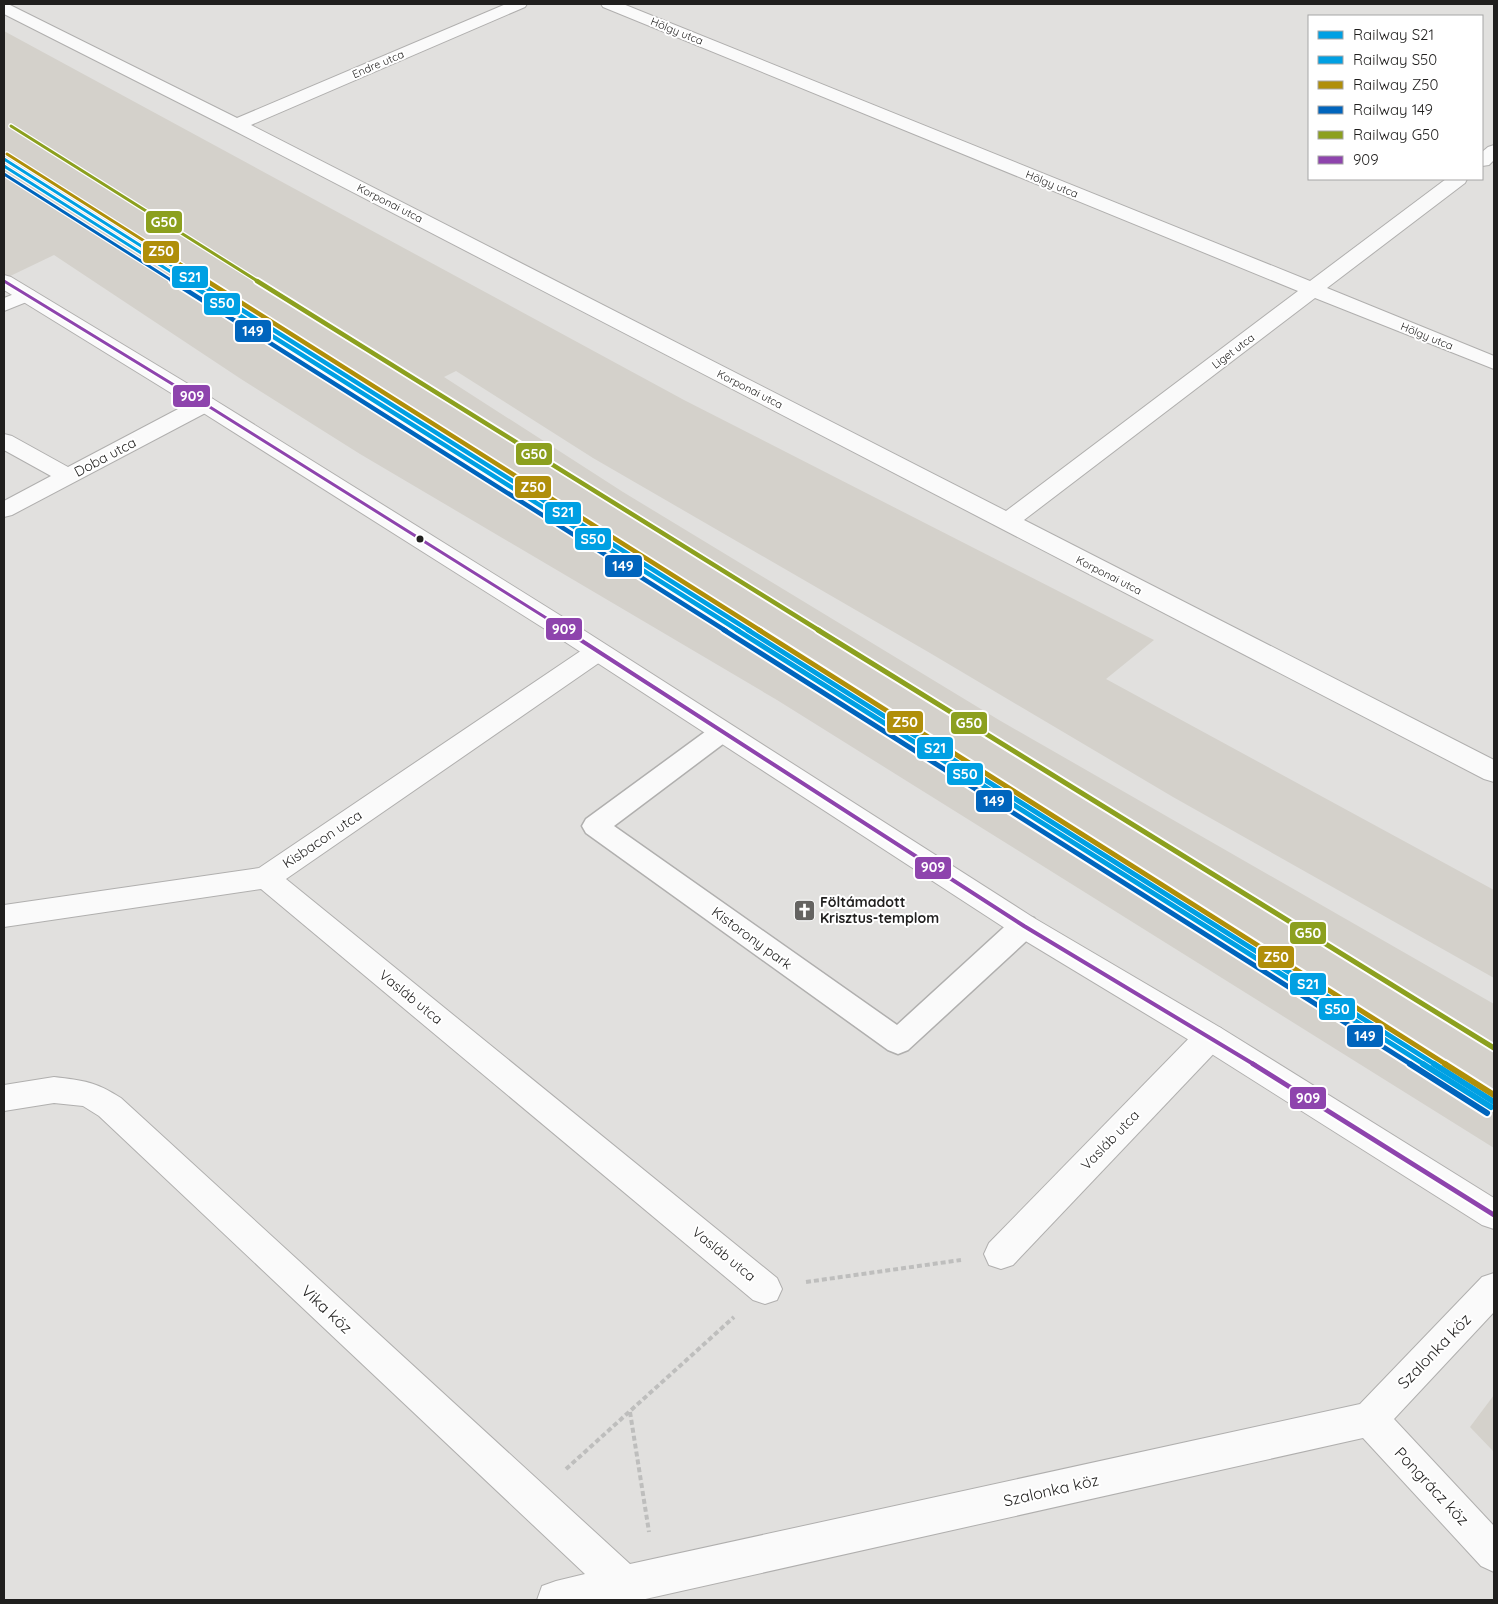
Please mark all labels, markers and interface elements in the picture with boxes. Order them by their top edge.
street label: Hölgy utca [649,14,705,48]
legend [1308,15,1483,180]
text: Railway S21 [1353,25,1434,44]
street label: Endre utca [350,47,406,81]
text: Railway S50 [1353,50,1437,69]
text: Railway Z50 [1353,75,1439,94]
text: Railway 149 [1353,100,1433,119]
text: Railway G50 [1353,125,1439,144]
text: 909 [1353,150,1379,169]
street label: Hölgy utca [1024,167,1080,201]
street label: Korponai utca [355,180,425,226]
line badge: G50 [145,210,183,234]
text: G50 [151,213,178,231]
line badge: Z50 [142,240,180,264]
text: Z50 [148,242,174,260]
line badge: S21 [171,265,209,289]
text: S21 [179,268,201,286]
line badge: S50 [203,292,241,316]
text: S50 [209,294,235,312]
line badge: 149 [234,319,272,343]
street label: Hölgy utca [1399,319,1455,353]
text: 149 [242,322,264,340]
street label: Liget utca [1209,330,1257,372]
street label: Korponai utca [715,366,785,412]
line badge: 909 [172,384,211,408]
text: 909 [180,387,204,405]
street label: Doba utca [71,433,139,481]
line badge: G50 [515,442,553,466]
text: G50 [521,445,548,463]
line badge: Z50 [514,475,552,499]
text: Z50 [520,478,546,496]
line badge: S21 [544,501,582,525]
text: S21 [552,503,574,521]
line badge: S50 [574,527,612,551]
text: S50 [580,530,606,548]
unlabelled marker [415,534,425,544]
street label: Korponai utca [1074,552,1144,598]
line badge: 149 [604,554,643,578]
text: 149 [612,557,634,575]
line badge: 909 [545,617,583,641]
text: 909 [552,620,576,638]
line badge: Z50 [886,710,924,734]
line badge: G50 [950,711,988,735]
text: Z50 [892,713,918,731]
text: G50 [956,714,983,732]
line badge: S21 [916,736,954,760]
text: S21 [924,739,946,757]
line badge: S50 [946,762,984,786]
text: S50 [952,765,978,783]
line badge: 149 [975,789,1013,813]
text: 149 [983,792,1005,810]
street label: Kisbacon utca [279,806,365,872]
line badge: 909 [914,856,952,880]
text: 909 [921,858,945,876]
place label: Föltámadott Krisztus-templom [820,893,939,927]
church icon: Föltámadott Krisztus-templom [792,898,816,922]
street label: Kistorony park [708,903,796,973]
line badge: G50 [1289,921,1327,945]
text: G50 [1295,924,1322,942]
line badge: Z50 [1257,945,1295,969]
text: Z50 [1263,948,1289,966]
street label: Vasláb utca [376,966,446,1028]
line badge: S21 [1289,972,1327,996]
text: S21 [1297,975,1319,993]
line badge: S50 [1318,997,1356,1021]
text: S50 [1324,1000,1350,1018]
line badge: 149 [1346,1024,1384,1048]
text: 149 [1354,1027,1376,1045]
line badge: 909 [1289,1086,1327,1110]
text: 909 [1296,1089,1320,1107]
street label: Vasláb utca [1077,1106,1143,1174]
street label: Vasláb utca [689,1223,759,1285]
street label: Vika köz [297,1280,357,1338]
street label: Szalonka köz [1393,1309,1475,1393]
street label: Pongrácz köz [1391,1443,1473,1529]
street label: Szalonka köz [1001,1469,1101,1511]

